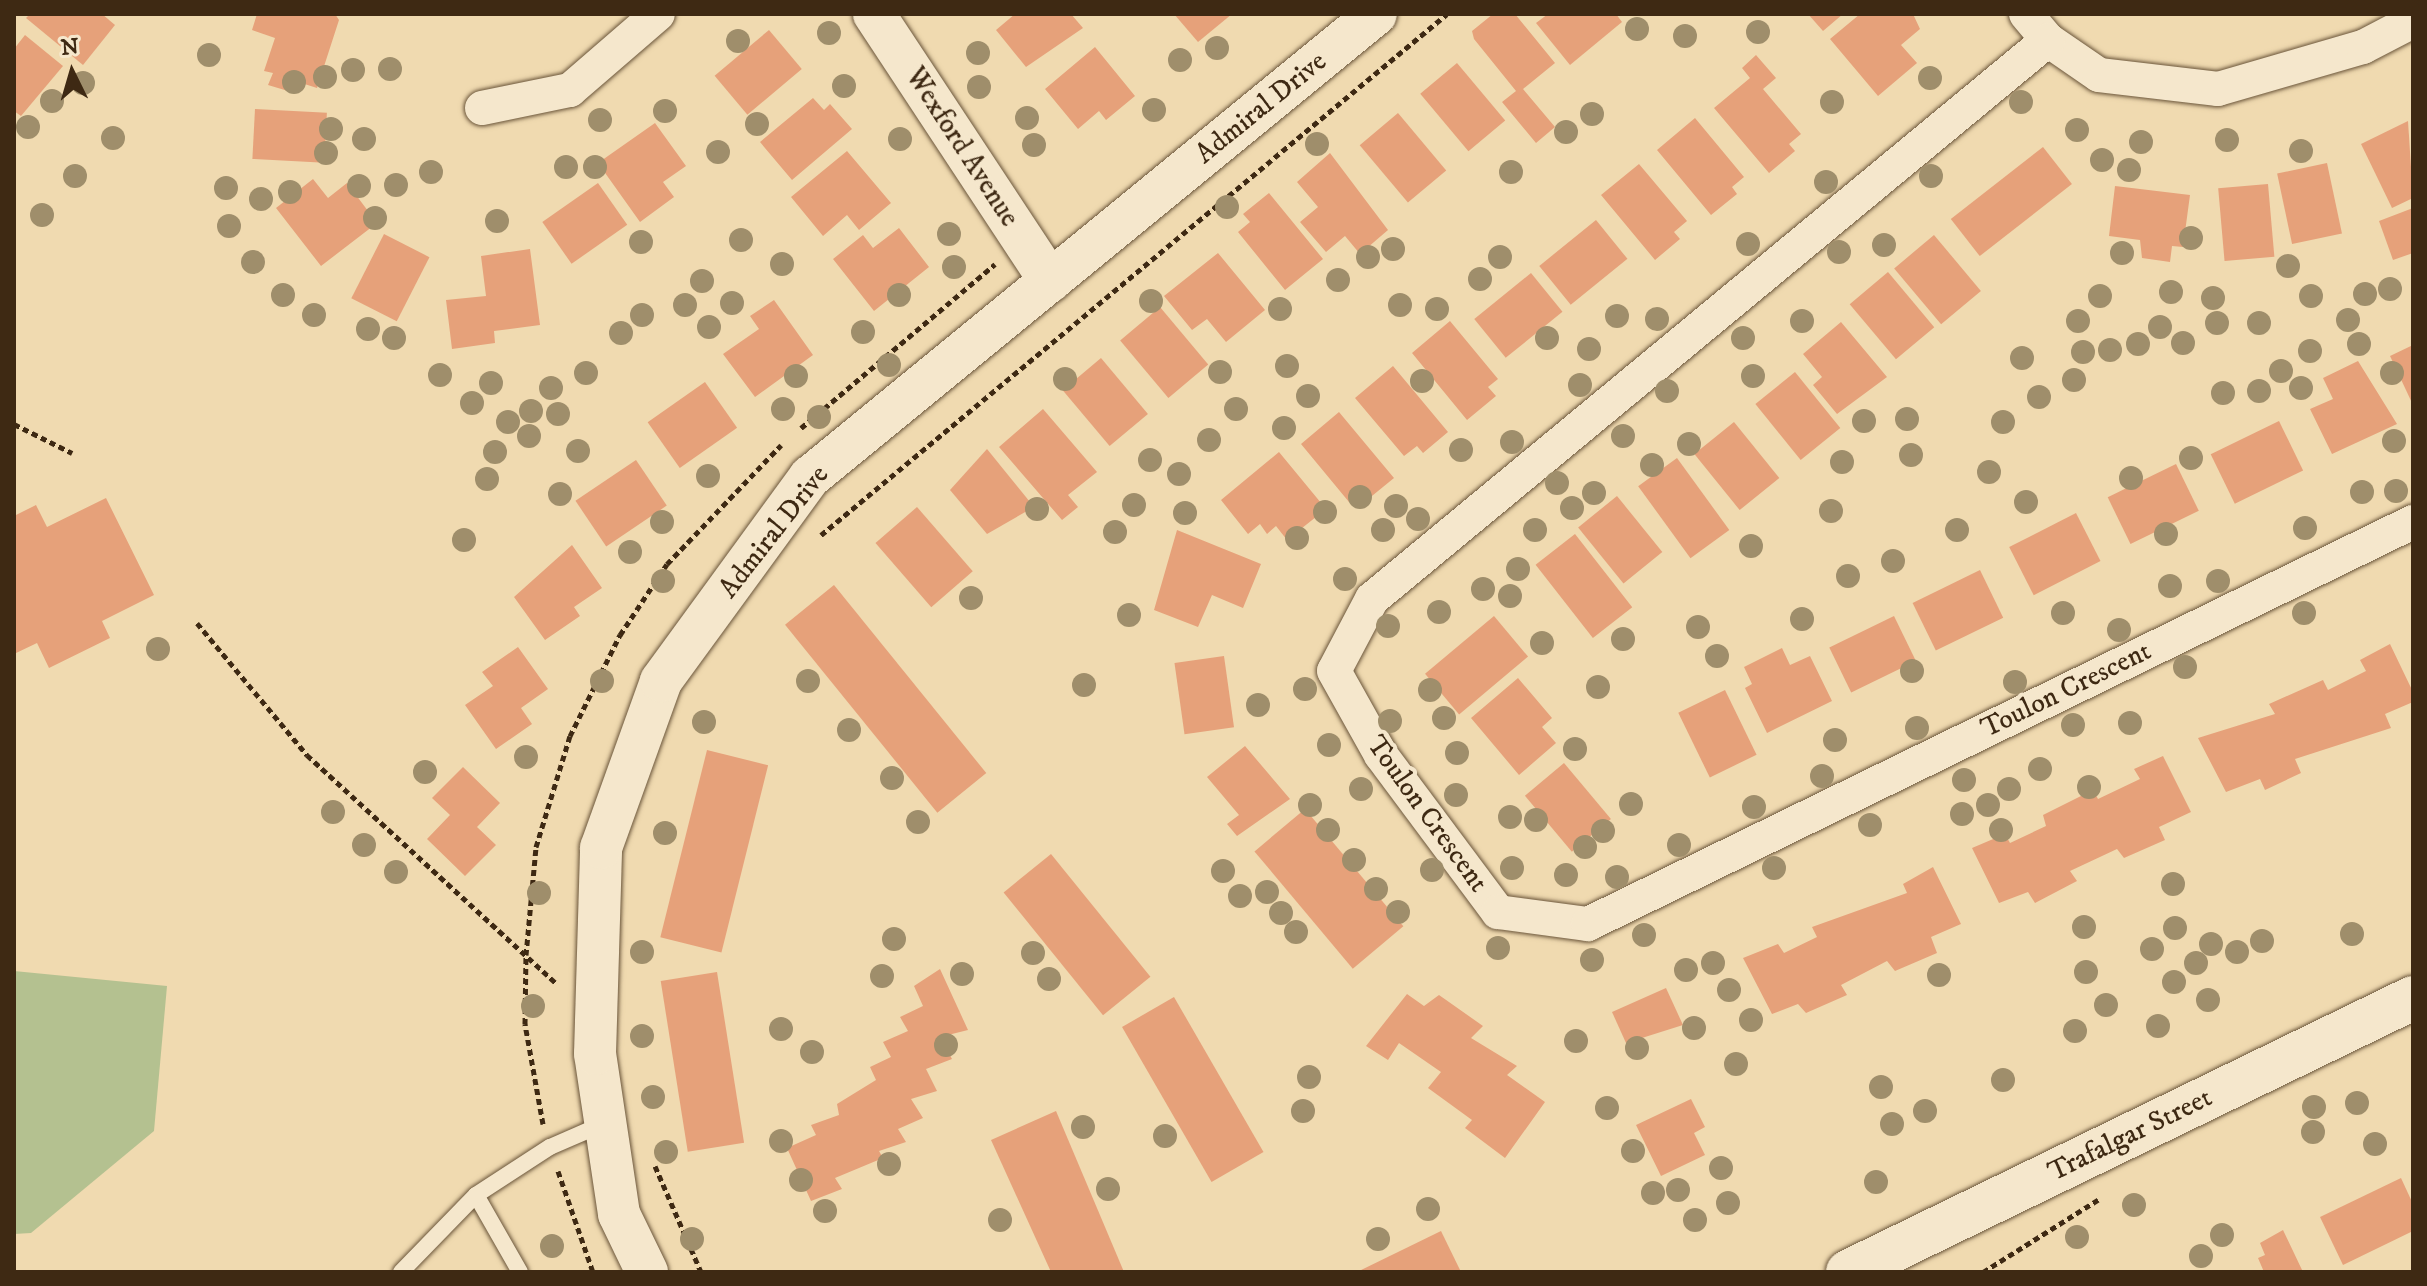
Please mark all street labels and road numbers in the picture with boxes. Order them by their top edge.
street label: Admiral Drive [1189,45,1333,171]
street label: Wexford Avenue [898,61,1026,233]
street label: Admiral Drive [712,459,836,605]
street label: Toulon Crescent [1976,634,2156,746]
street label: Toulon Crescent [1359,729,1495,899]
street label: Trafalgar Street [2043,1081,2217,1189]

